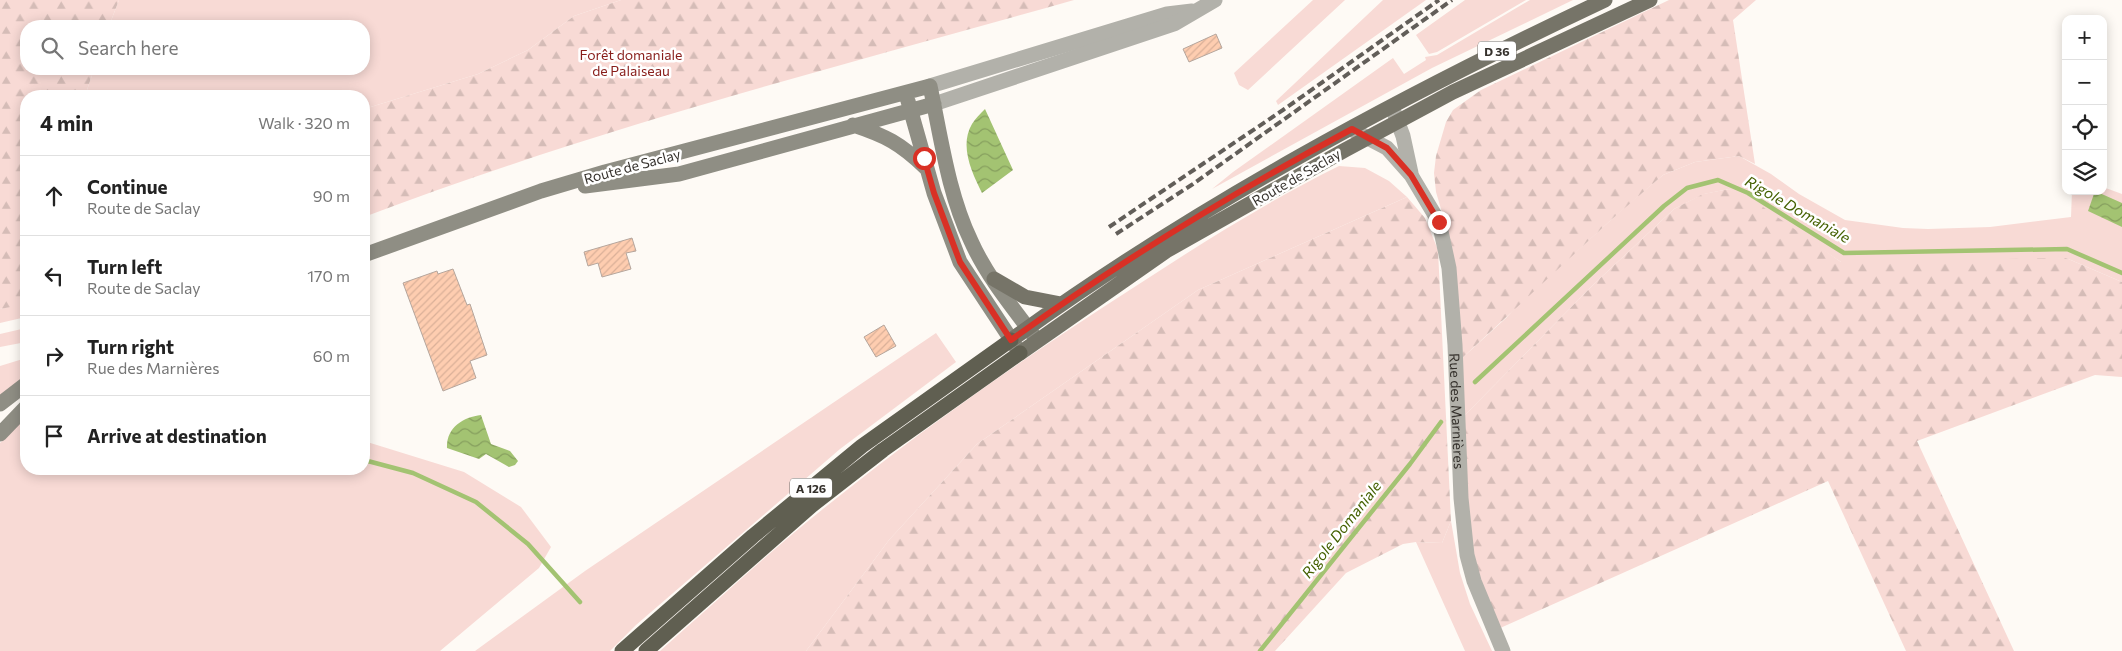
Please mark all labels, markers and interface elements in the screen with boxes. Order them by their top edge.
map controls [2062,15,2107,195]
button: + [2062,15,2107,60]
search box [20,20,370,75]
icon: search [38,34,66,62]
text: Search here [78,36,178,59]
road number: D 36 [1478,41,1516,60]
park label: Forêt domaniale de Palaiseau [579,46,683,79]
button: − [2062,60,2107,105]
button: locate [2062,105,2107,150]
text: 4 min [40,110,93,135]
text: Walk · 320 m [258,113,350,132]
street label: Route de Saclay [582,145,682,187]
street label: Route de Saclay [1249,145,1343,209]
route start [913,147,936,170]
button: layers [2062,150,2107,195]
water label: Rigole Domaniale [1742,172,1854,246]
text: Continue [87,175,167,198]
icon: ahead [40,182,68,210]
text: 90 m [313,186,350,205]
text: Route de Saclay [87,198,201,217]
route end [1428,211,1451,234]
text: Turn left [87,255,162,278]
icon: left [40,262,68,290]
text: 170 m [307,266,350,285]
text: Route de Saclay [87,278,201,297]
text: Turn right [87,335,174,358]
icon: right [40,342,68,370]
text: 60 m [313,346,350,365]
street label: Rue des Marnières [1447,353,1468,469]
text: Rue des Marnières [87,358,220,377]
icon: arrive [40,422,68,450]
text: Arrive at destination [87,424,267,447]
water label: Rigole Domaniale [1297,477,1385,581]
road number: A 126 [790,478,832,498]

